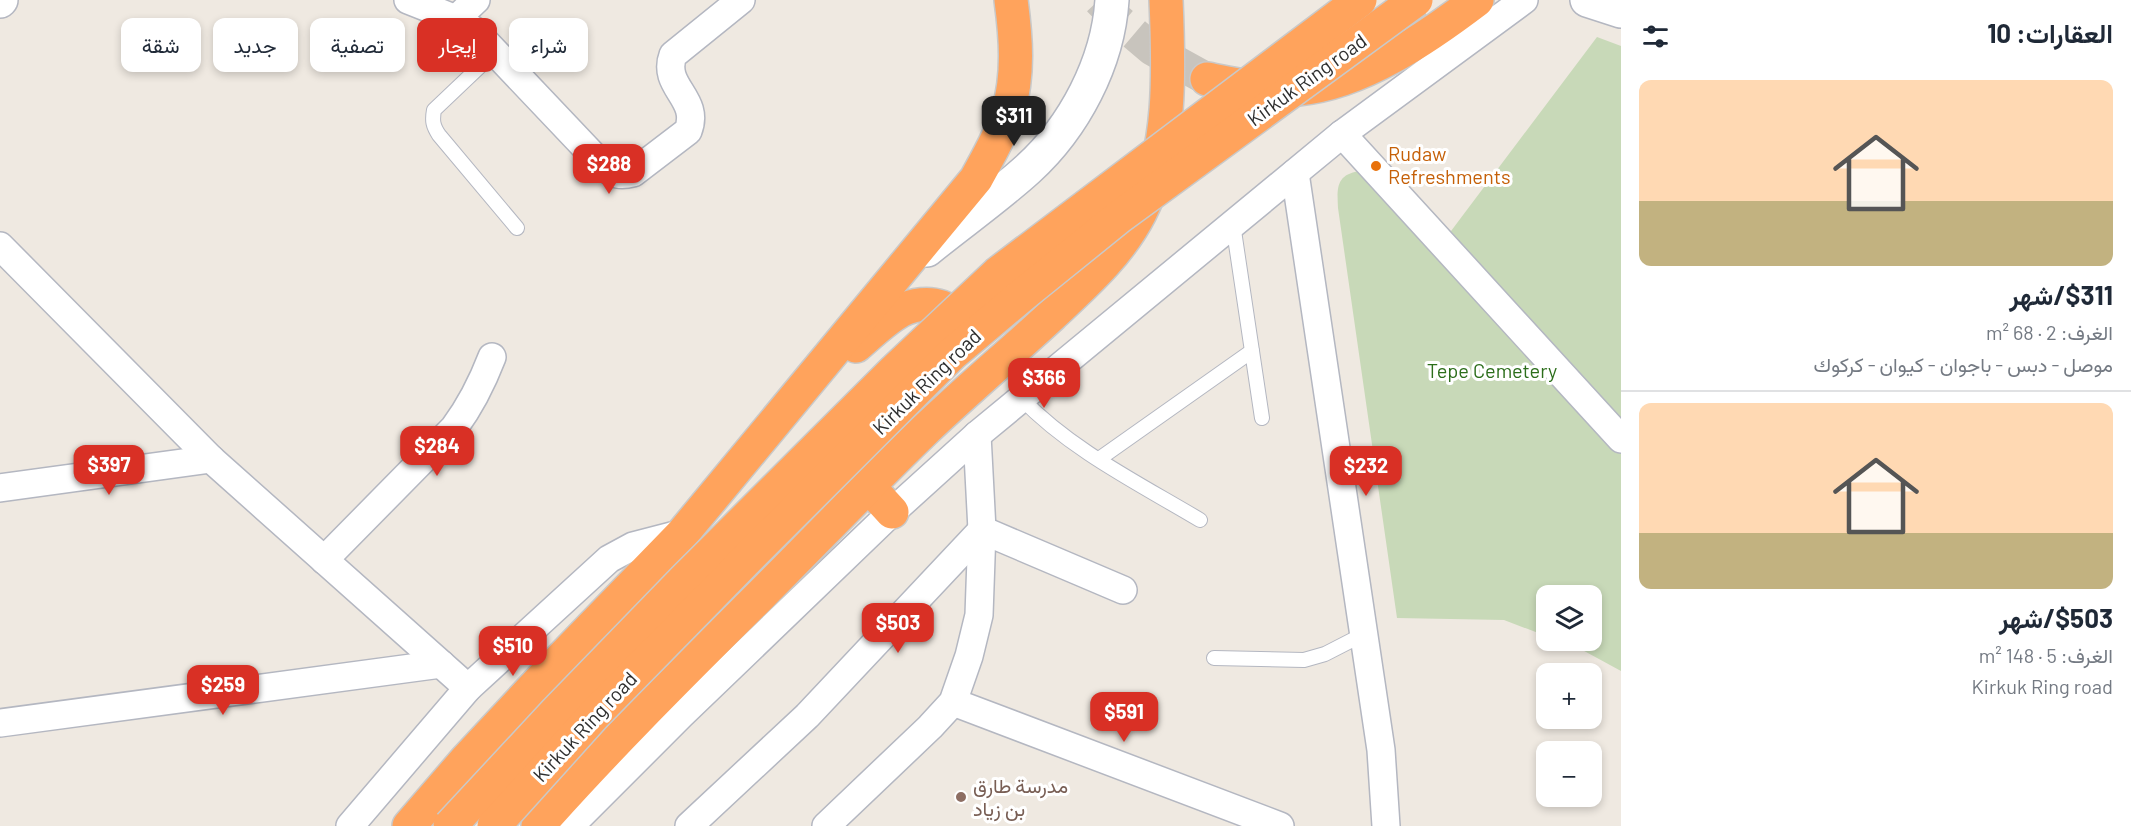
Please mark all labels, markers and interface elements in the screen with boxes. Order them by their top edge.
text: العقارات: 10 [1987,17,2113,48]
chip: شقة [121,18,201,72]
chip: جديد [213,18,298,72]
chip: تصفية [310,18,405,72]
chip: إيجار [417,18,497,72]
chip: شراء [509,18,588,72]
icon: filters [1639,20,1672,53]
street label: Kirkuk Ring road [1242,28,1371,130]
pin: $311 [978,96,1050,147]
text: $311 [996,103,1032,127]
icon: home [1822,119,1930,227]
place label: Rudaw Refreshments [1388,141,1511,188]
pin: $288 [573,144,645,195]
text: $288 [587,151,631,175]
marker: Rudaw Refreshments [1369,159,1383,173]
text: $311/شهر [2009,279,2113,310]
text: الغرف: 2 · 68 m² [1986,320,2113,344]
street label: Kirkuk Ring road [867,324,986,439]
text: موصل - دبس - باجوان - كيوان - كركوك [1814,352,2113,376]
pin: $366 [1008,358,1080,409]
park label: Tepe Cemetery [1427,358,1557,382]
text: $366 [1022,365,1066,389]
pin: $284 [401,426,473,477]
text: $284 [414,433,460,457]
icon: home [1822,442,1930,550]
pin: $397 [73,445,145,496]
pin: $232 [1330,446,1402,497]
text: $397 [88,452,130,476]
text: $232 [1344,453,1388,477]
map controls [1536,585,1602,807]
button: layers [1536,585,1602,651]
text: $503/شهر [1999,602,2113,633]
pin: $503 [862,603,934,654]
text: $503 [876,610,920,634]
pin: $510 [477,626,549,677]
text: $510 [493,633,533,657]
text: الغرف: 5 · 148 m² [1979,643,2113,667]
button: + [1536,663,1602,729]
pin: $259 [187,665,259,716]
street label: Kirkuk Ring road [527,666,641,786]
text: $259 [201,672,245,696]
text: Kirkuk Ring road [1972,674,2113,698]
pin: $591 [1088,692,1160,743]
text: $591 [1104,699,1144,723]
button: − [1536,741,1602,807]
place label: مدرسة طارق بن زياد [973,773,1068,822]
marker: مدرسة طارق بن زياد [954,790,968,804]

